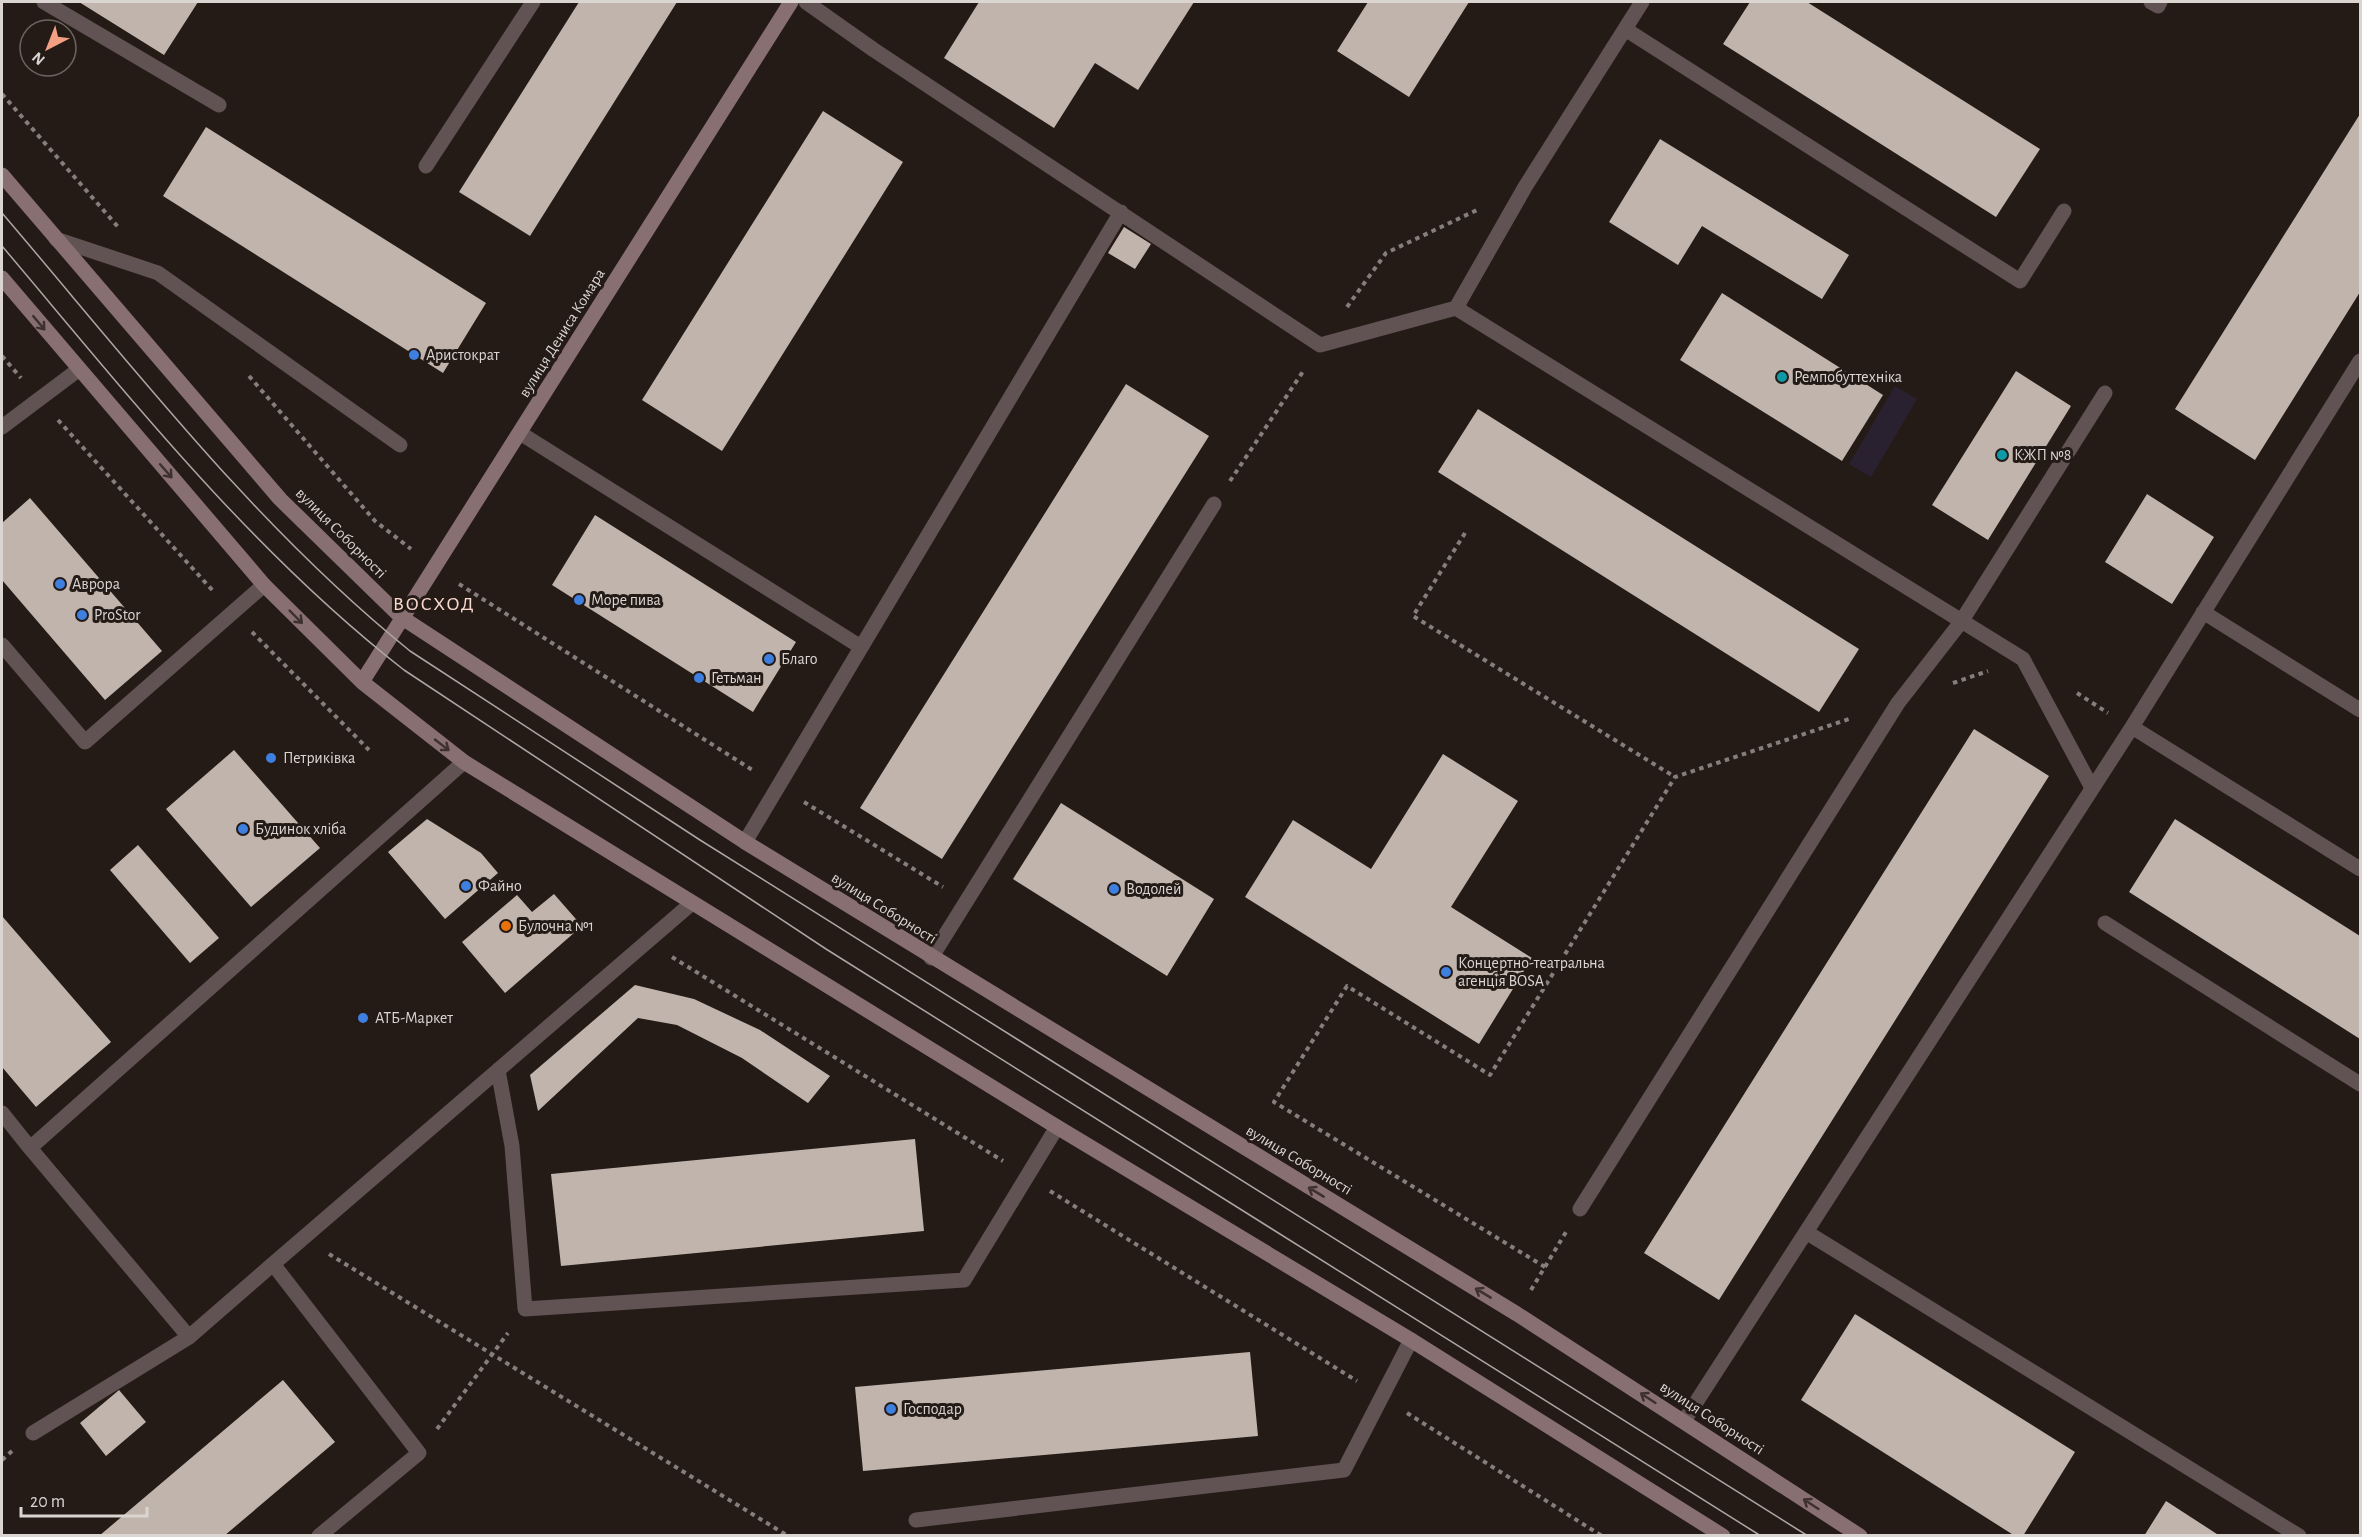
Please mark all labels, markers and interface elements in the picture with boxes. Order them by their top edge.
north arrow [18,18,78,78]
text: N [29,49,48,68]
street label: вулиця Дениса Комара [516,266,609,401]
one-way arrow [32,315,46,330]
place label: Аристократ [426,347,500,363]
marker: Аристократ [407,348,421,362]
place label: Ремпобуттехніка [1794,369,1902,386]
marker: Ремпобуттехніка [1775,370,1789,384]
place label: КЖП №8 [2014,447,2071,463]
marker: КЖП №8 [1995,448,2009,462]
one-way arrow [159,463,173,478]
street label: вулиця Соборності [292,485,389,582]
place label: Аврора [72,576,120,592]
marker: Аврора [53,577,67,591]
place label: Море пива [591,592,661,608]
marker: Море пива [572,593,586,607]
district label: ВОСХОД [393,594,475,614]
place label: ProStor [94,607,141,623]
marker: ProStor [75,608,89,622]
one-way arrow [288,609,303,624]
place label: Благо [781,651,818,667]
marker: Благо [762,652,776,666]
place label: Гетьман [711,670,762,686]
marker: Гетьман [692,671,706,685]
one-way arrow [434,738,450,751]
place label: Петриківка [283,750,355,766]
marker: Петриківка [264,751,278,765]
place label: Будинок хліба [255,821,346,838]
marker: Будинок хліба [236,822,250,836]
street label: вулиця Соборності [828,869,939,948]
place label: Файно [478,878,522,894]
marker: Файно [459,879,473,893]
place label: Водолей [1126,881,1181,897]
marker: Водолей [1107,882,1121,896]
place label: Булочна №1 [518,918,594,935]
marker: Булочна №1 [499,919,513,933]
place label: Концертно-театральна агенція BOSA [1458,955,1605,989]
marker: Концертно-театральна агенція BOSA [1439,965,1453,979]
place label: АТБ-Маркет [375,1010,453,1026]
marker: АТБ-Маркет [356,1011,370,1025]
street label: вулиця Соборності [1243,1122,1355,1199]
one-way arrow [1308,1185,1325,1197]
one-way arrow [1475,1286,1492,1298]
street label: вулиця Соборності [1657,1378,1767,1458]
one-way arrow [1639,1391,1656,1404]
place label: Господар [903,1401,962,1417]
marker: Господар [884,1402,898,1416]
scale bar [21,1480,147,1518]
text: 20 m [30,1493,65,1511]
one-way arrow [1803,1497,1820,1509]

